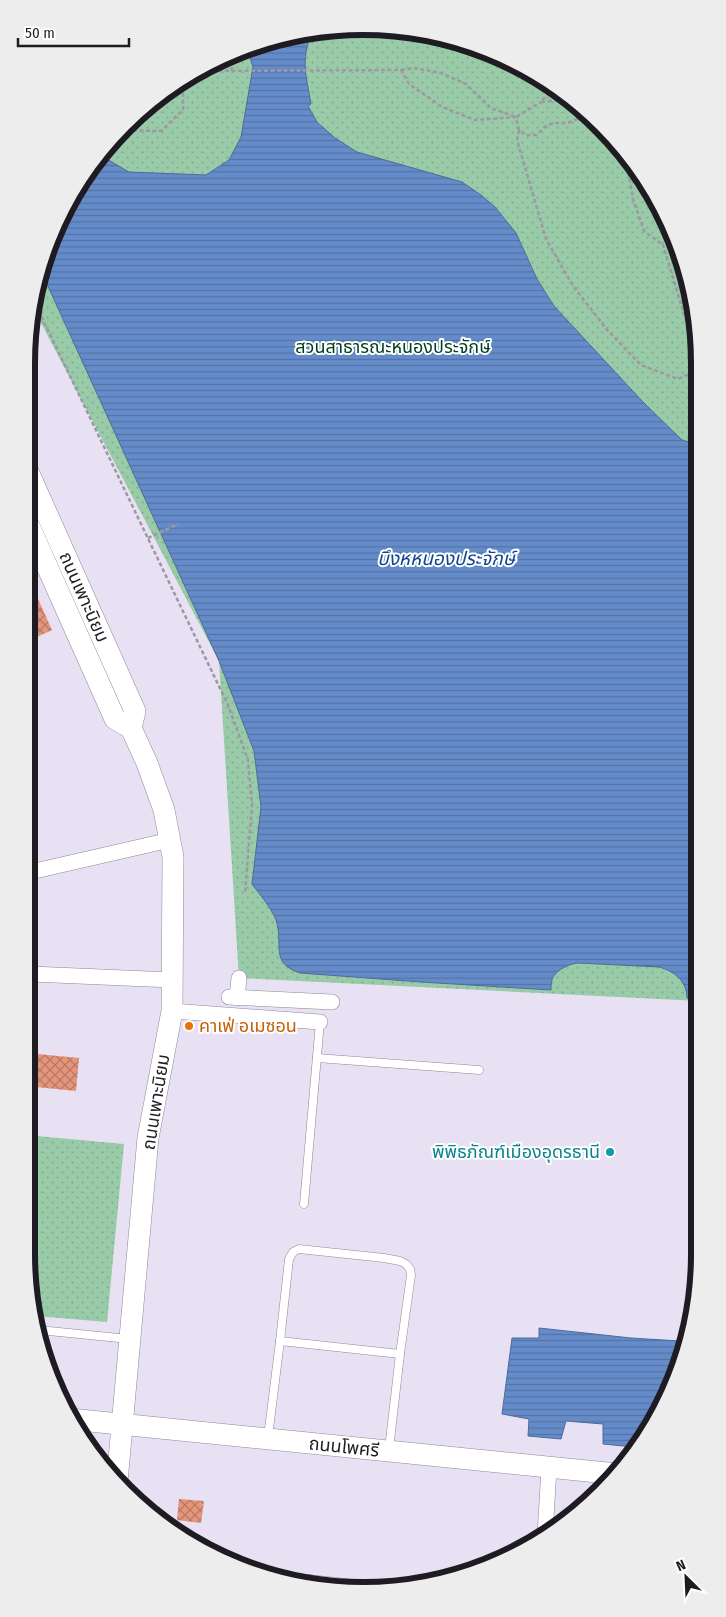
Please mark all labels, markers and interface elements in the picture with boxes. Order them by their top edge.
scale bar [18,15,129,47]
text: 50 m [25,24,55,42]
park label: สวนสาธารณะหนองประจักษ์ [295,336,491,358]
water label: บึงหหนองประจักษ์ [377,547,519,570]
street label: ถนนเพาะนิยม [54,548,114,646]
place label: คาเฟ่ อเมซอน [199,1015,297,1037]
marker: คาเฟ่ อเมซอน [183,1020,195,1032]
street label: ถนนเพาะนิยม [138,1053,174,1151]
place label: พิพิธภัณฑ์เมืองอุดรธานี [432,1141,600,1163]
marker: พิพิธภัณฑ์เมืองอุดรธานี [604,1146,616,1158]
street label: ถนนโพศรี [308,1432,381,1462]
north arrow [661,1552,711,1602]
text: N [674,1556,688,1575]

